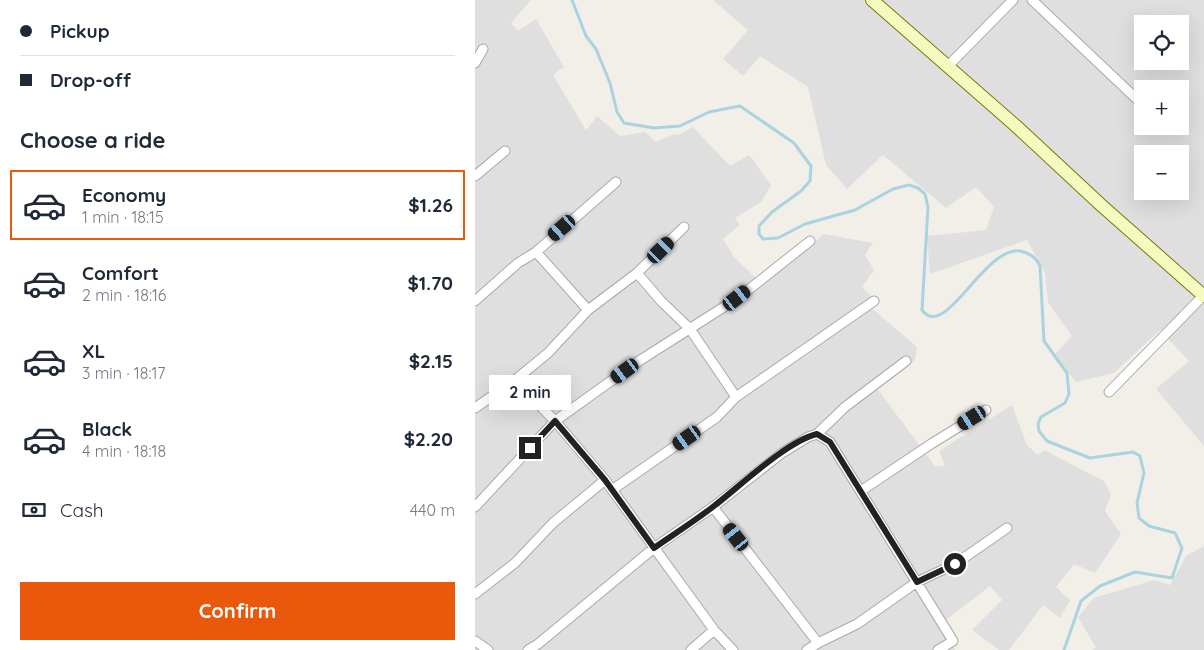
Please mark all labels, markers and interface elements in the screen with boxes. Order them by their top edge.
map controls [1134,15,1189,200]
button: locate [1134,15,1189,70]
text: Pickup [50,19,110,43]
text: Drop-off [50,68,131,92]
button: + [1134,80,1189,135]
text: Choose a ride [20,126,165,154]
button: − [1134,145,1189,200]
icon: car [22,183,67,228]
text: Economy [82,183,166,207]
text: $1.26 [408,193,453,217]
text: 1 min · 18:15 [82,207,164,227]
car [545,212,578,244]
car [645,234,677,266]
icon: car [22,261,67,306]
text: Comfort [82,261,159,285]
text: $1.70 [407,271,453,295]
car [720,283,753,313]
text: 2 min · 18:16 [82,285,166,305]
icon: car [22,339,67,384]
text: XL [82,339,105,363]
text: $2.15 [409,349,453,373]
car [608,356,641,386]
text: 3 min · 18:17 [82,363,166,383]
callout: 2 min [489,376,571,410]
text: 2 min [509,382,551,402]
car [955,404,988,432]
icon: car [22,417,67,462]
text: Black [82,417,132,441]
car [670,423,703,453]
text: $2.20 [404,427,453,451]
route end [519,437,541,459]
text: 4 min · 18:18 [82,441,166,461]
icon: cash [20,496,48,524]
text: Cash [60,498,104,522]
text: 440 m [410,500,455,520]
car [720,521,751,553]
route start [944,553,966,575]
button: Confirm [20,582,455,640]

